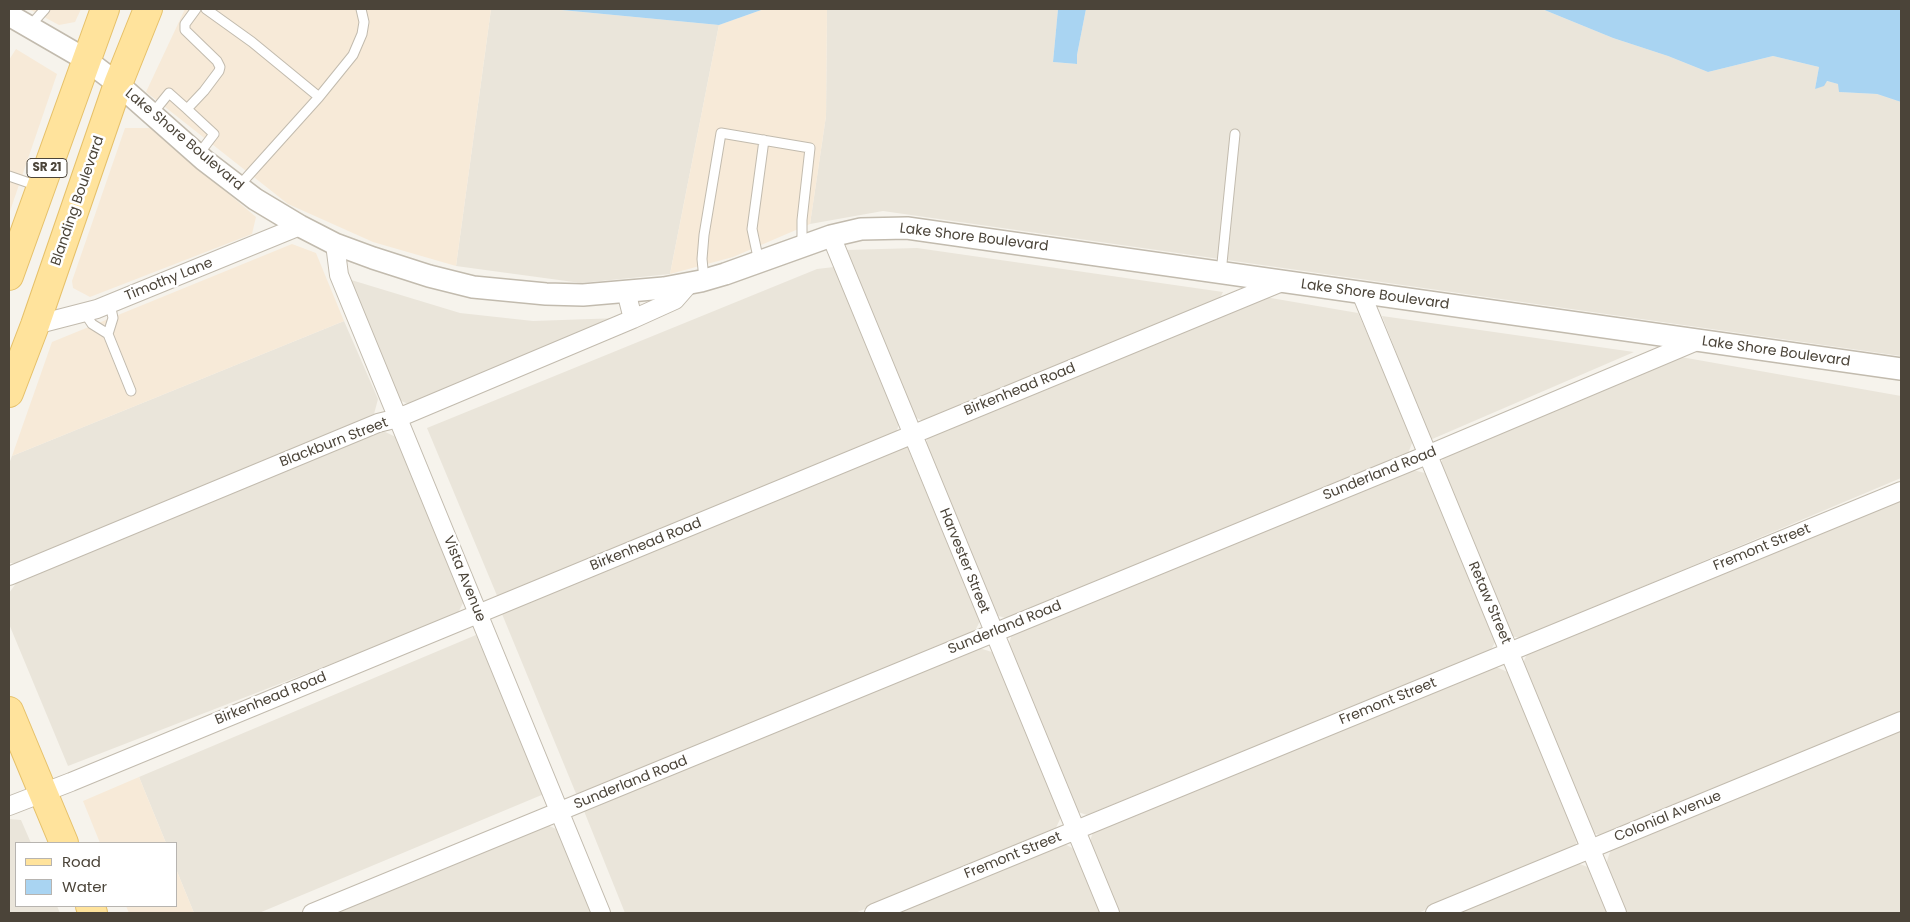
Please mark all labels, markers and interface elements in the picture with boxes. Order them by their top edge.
street label: Lake Shore Boulevard [121,86,247,194]
street label: Blanding Boulevard [48,134,108,268]
road number: SR 21 [27,158,67,178]
street label: Lake Shore Boulevard [899,221,1049,255]
street label: Timothy Lane [123,255,215,305]
street label: Lake Shore Boulevard [1300,276,1450,314]
street label: Lake Shore Boulevard [1701,333,1851,371]
street label: Birkenhead Road [962,360,1078,420]
street label: Blackburn Street [278,415,390,471]
street label: Sunderland Road [1321,444,1439,504]
street label: Harvester Street [935,506,993,616]
street label: Birkenhead Road [588,515,704,575]
street label: Fremont Street [1711,521,1813,575]
street label: Vista Avenue [439,534,489,624]
street label: Retaw Street [1464,559,1514,647]
street label: Sunderland Road [946,598,1064,658]
street label: Birkenhead Road [213,669,329,729]
street label: Fremont Street [1337,675,1439,729]
street label: Sunderland Road [572,753,690,813]
street label: Colonial Avenue [1612,788,1724,846]
street label: Fremont Street [962,829,1064,883]
legend [15,842,178,907]
text: Road [62,851,101,872]
text: Water [62,876,107,897]

